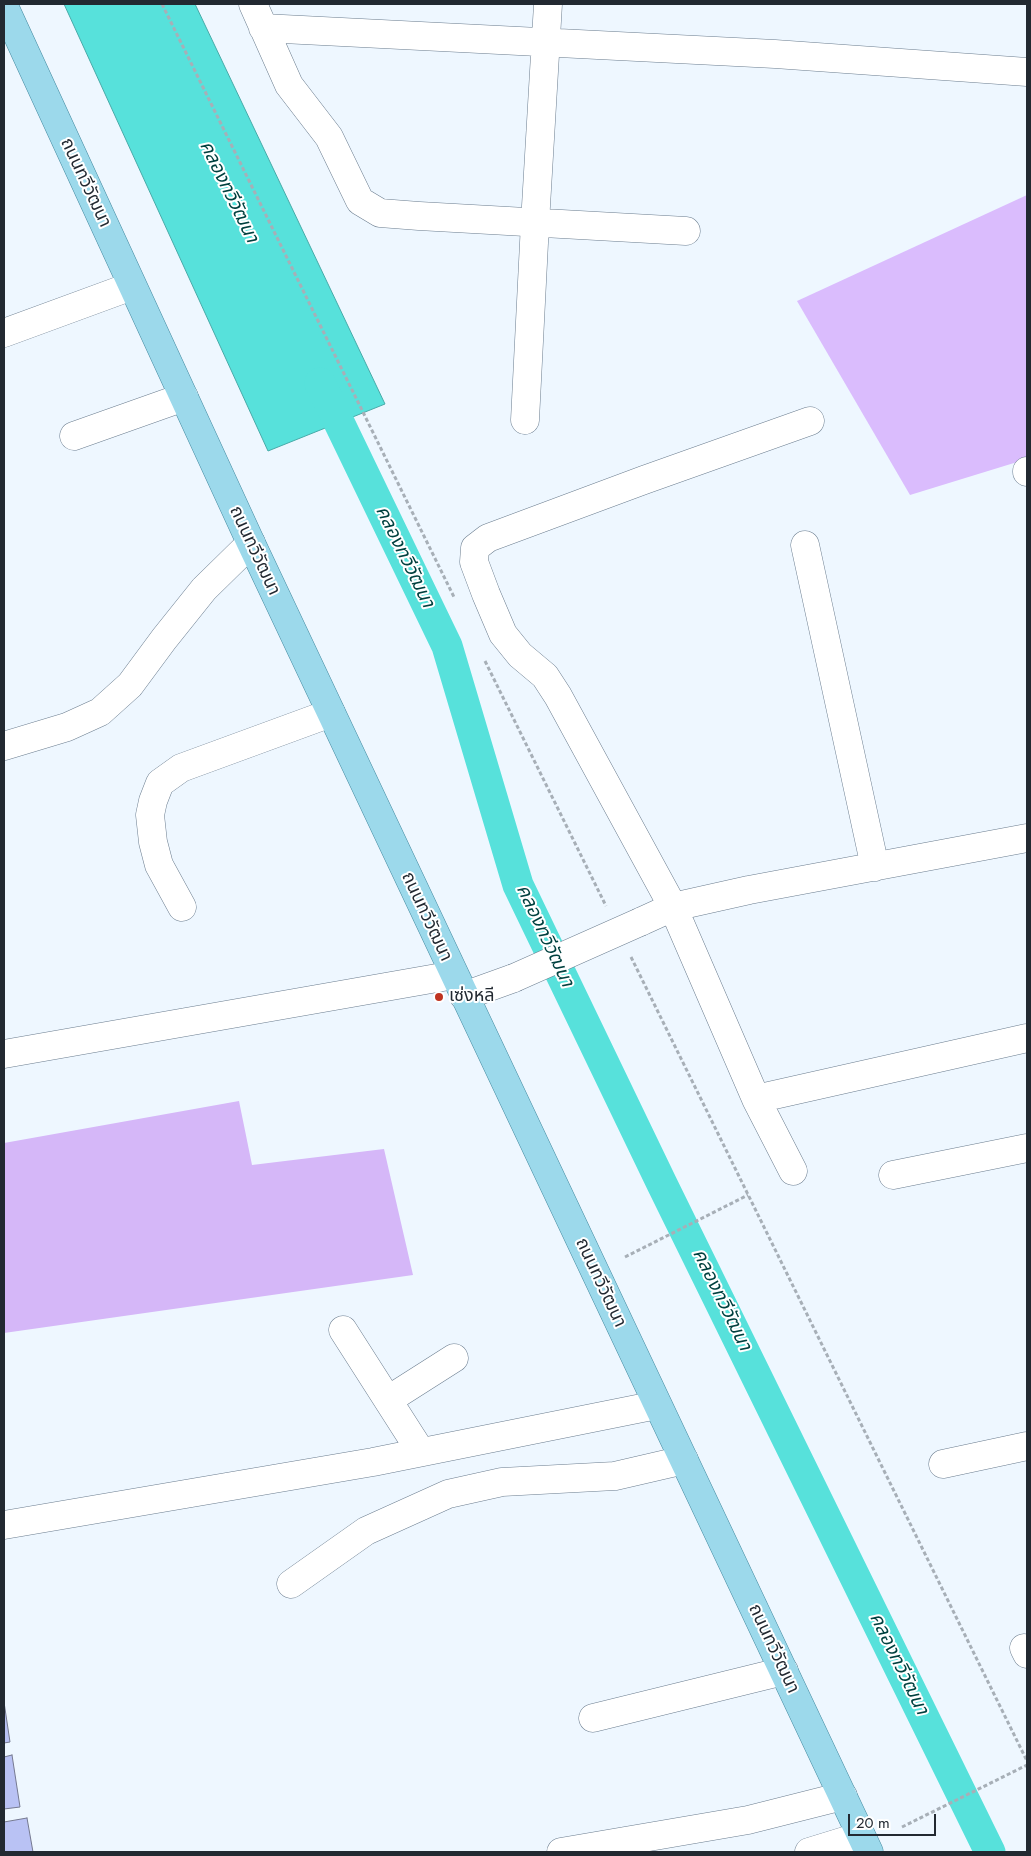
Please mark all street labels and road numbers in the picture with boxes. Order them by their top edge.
street label: ถนนทวีวัฒนา [55,135,115,231]
street label: ถนนทวีวัฒนา [224,503,284,599]
street label: ถนนทวีวัฒนา [396,869,456,965]
street label: ถนนทวีวัฒนา [570,1235,630,1331]
street label: ถนนทวีวัฒนา [743,1601,803,1697]

